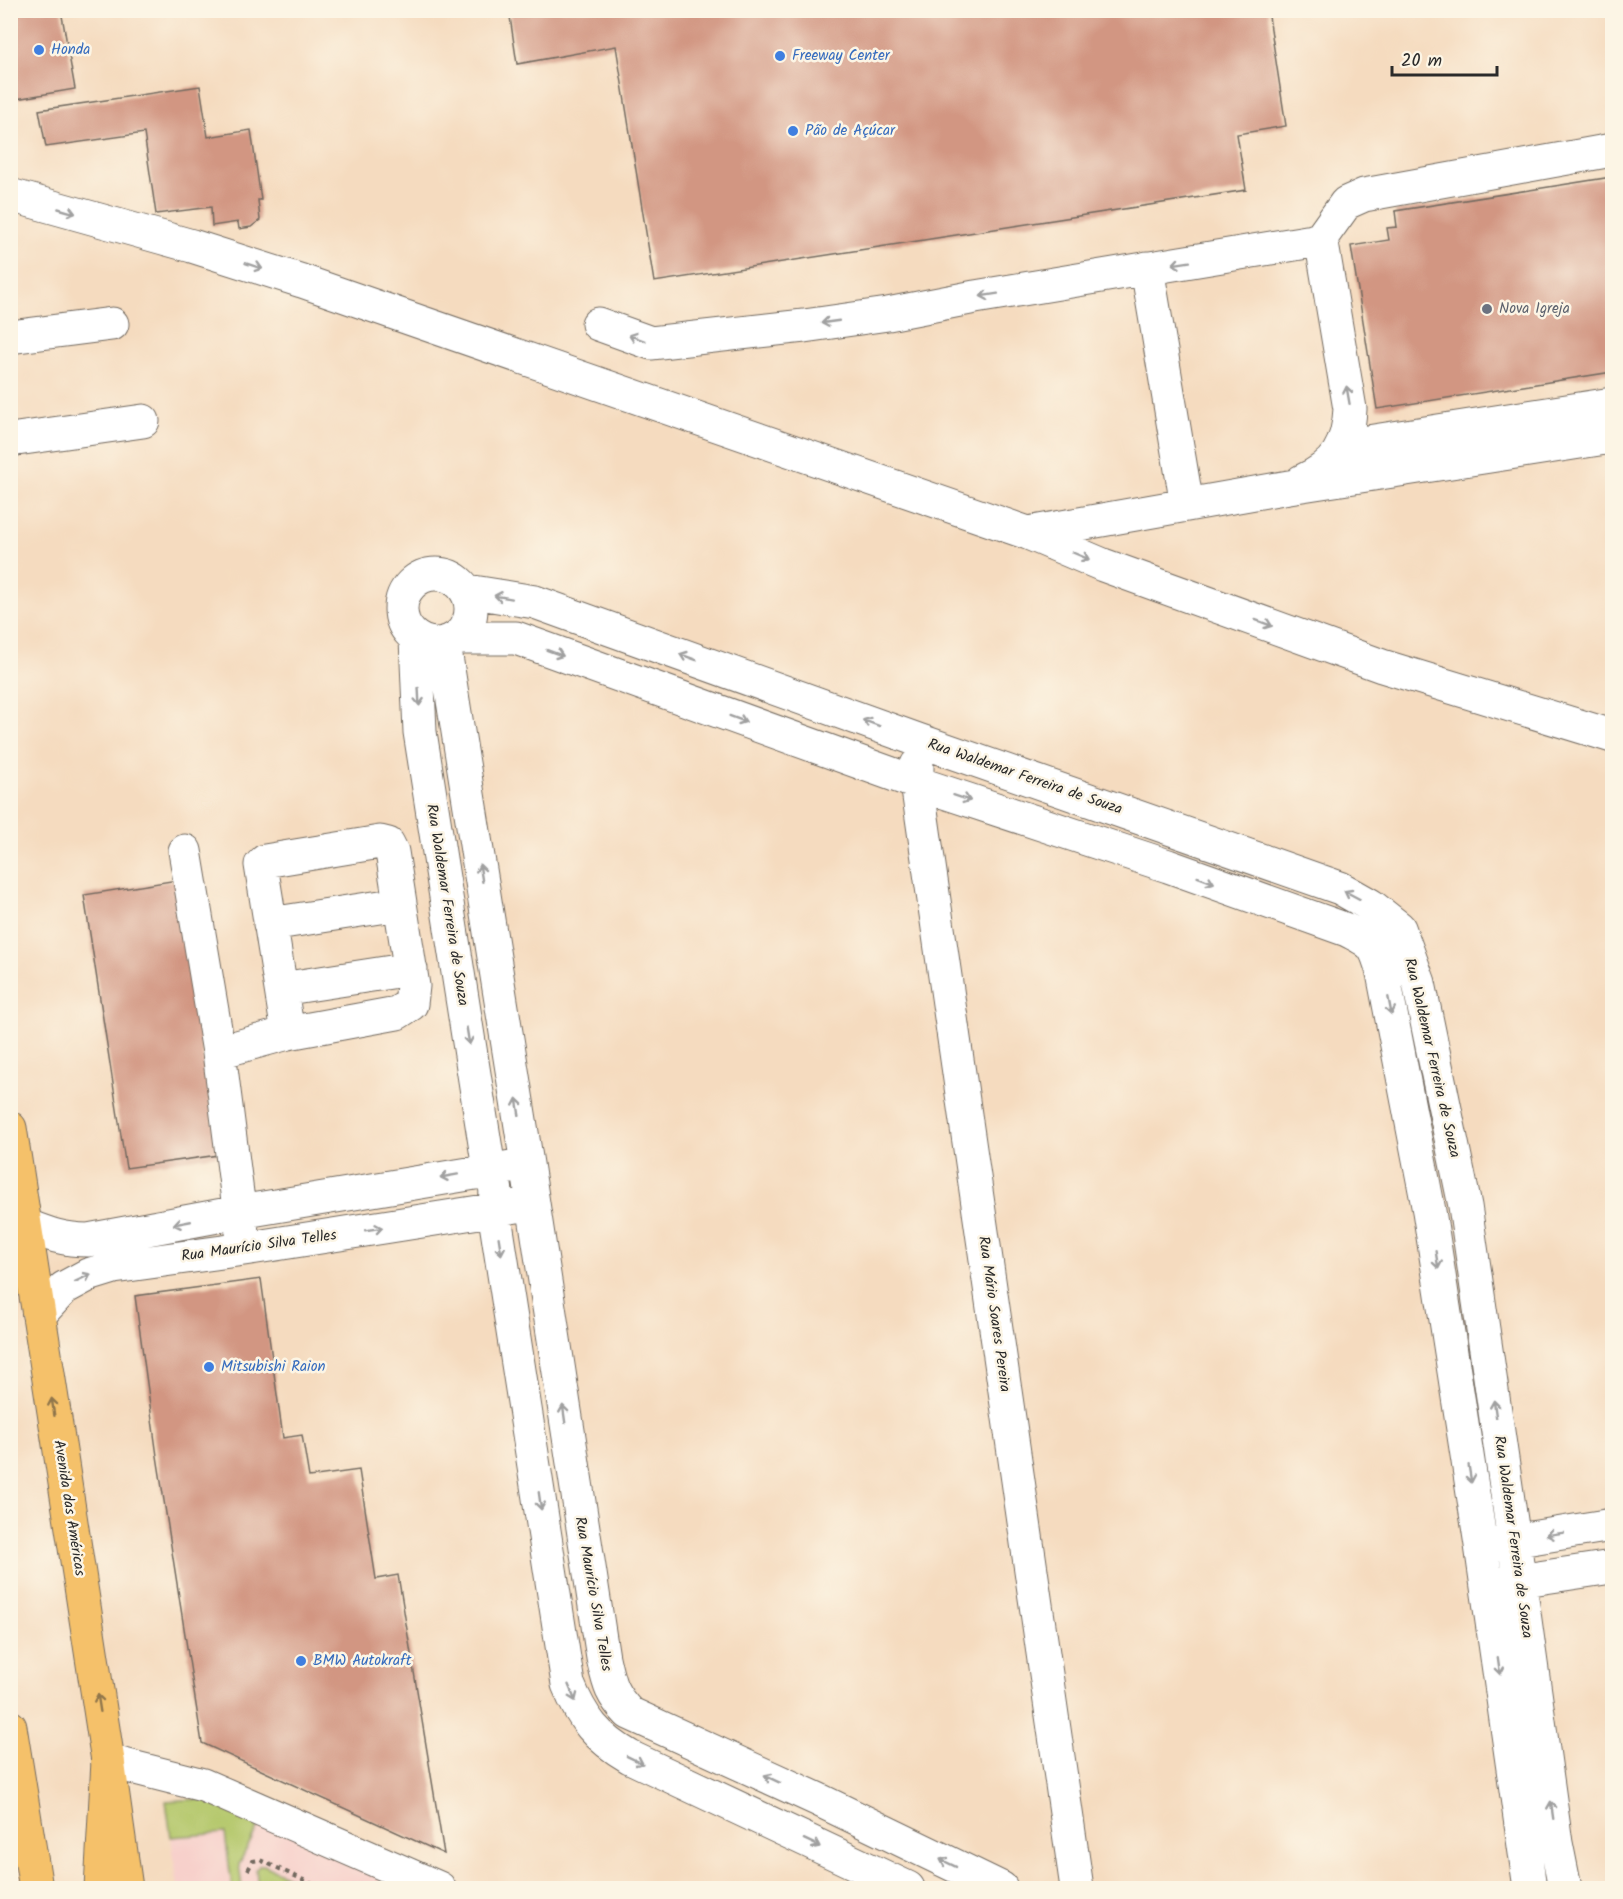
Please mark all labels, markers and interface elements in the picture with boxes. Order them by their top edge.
place label: Honda [51,38,90,62]
scale bar [1392,39,1497,77]
marker: Honda [32,43,46,57]
place label: Freeway Center [792,44,891,68]
text: 20 m [1401,47,1442,76]
marker: Freeway Center [773,49,787,63]
place label: Pão de Açúcar [805,119,896,143]
marker: Pão de Açúcar [786,124,800,138]
one-way arrow [57,206,76,217]
one-way arrow [1172,257,1191,268]
one-way arrow [244,261,263,272]
one-way arrow [979,290,999,301]
place label: Nova Igreja [1499,297,1570,321]
marker: Nova Igreja [1480,302,1494,316]
one-way arrow [820,317,840,328]
one-way arrow [628,331,647,342]
one-way arrow [1342,386,1353,406]
one-way arrow [1072,551,1090,562]
one-way arrow [494,591,513,602]
one-way arrow [1255,619,1273,630]
one-way arrow [545,648,564,659]
one-way arrow [679,651,698,662]
one-way arrow [413,687,424,707]
one-way arrow [729,714,747,725]
one-way arrow [863,717,881,728]
street label: Rua Waldemar Ferreira de Souza [924,732,1126,822]
one-way arrow [952,793,971,804]
street label: Rua Waldemar Ferreira de Souza [419,802,475,1008]
one-way arrow [475,863,486,883]
one-way arrow [1196,875,1215,886]
one-way arrow [1343,889,1361,900]
street label: Rua Waldemar Ferreira de Souza [1397,956,1467,1160]
one-way arrow [1385,996,1396,1016]
one-way arrow [462,1025,473,1045]
one-way arrow [512,1097,523,1117]
one-way arrow [439,1171,459,1182]
one-way arrow [173,1218,192,1229]
street label: Rua Maurício Silva Telles [180,1223,339,1269]
one-way arrow [363,1223,383,1234]
street label: Rua Mário Soares Pereira [971,1234,1017,1394]
one-way arrow [495,1236,506,1256]
one-way arrow [1431,1250,1442,1270]
one-way arrow [74,1272,91,1284]
place label: Mitsubishi Raion [221,1355,325,1379]
marker: Mitsubishi Raion [202,1360,216,1374]
one-way arrow [48,1397,59,1417]
one-way arrow [1489,1400,1500,1419]
one-way arrow [559,1405,570,1424]
street label: Rua Waldemar Ferreira de Souza [1487,1434,1539,1640]
street label: Avenida das Américas [46,1438,92,1578]
one-way arrow [1465,1463,1476,1483]
one-way arrow [535,1491,546,1511]
street label: Rua Maurício Silva Telles [568,1515,619,1674]
one-way arrow [1545,1529,1565,1540]
place label: BMW Autokraft [313,1649,412,1673]
marker: BMW Autokraft [294,1654,308,1668]
one-way arrow [1493,1656,1504,1676]
one-way arrow [567,1684,578,1702]
one-way arrow [94,1694,105,1713]
one-way arrow [626,1754,644,1766]
one-way arrow [764,1773,782,1784]
one-way arrow [1546,1801,1557,1820]
one-way arrow [802,1838,820,1850]
one-way arrow [940,1856,958,1868]

